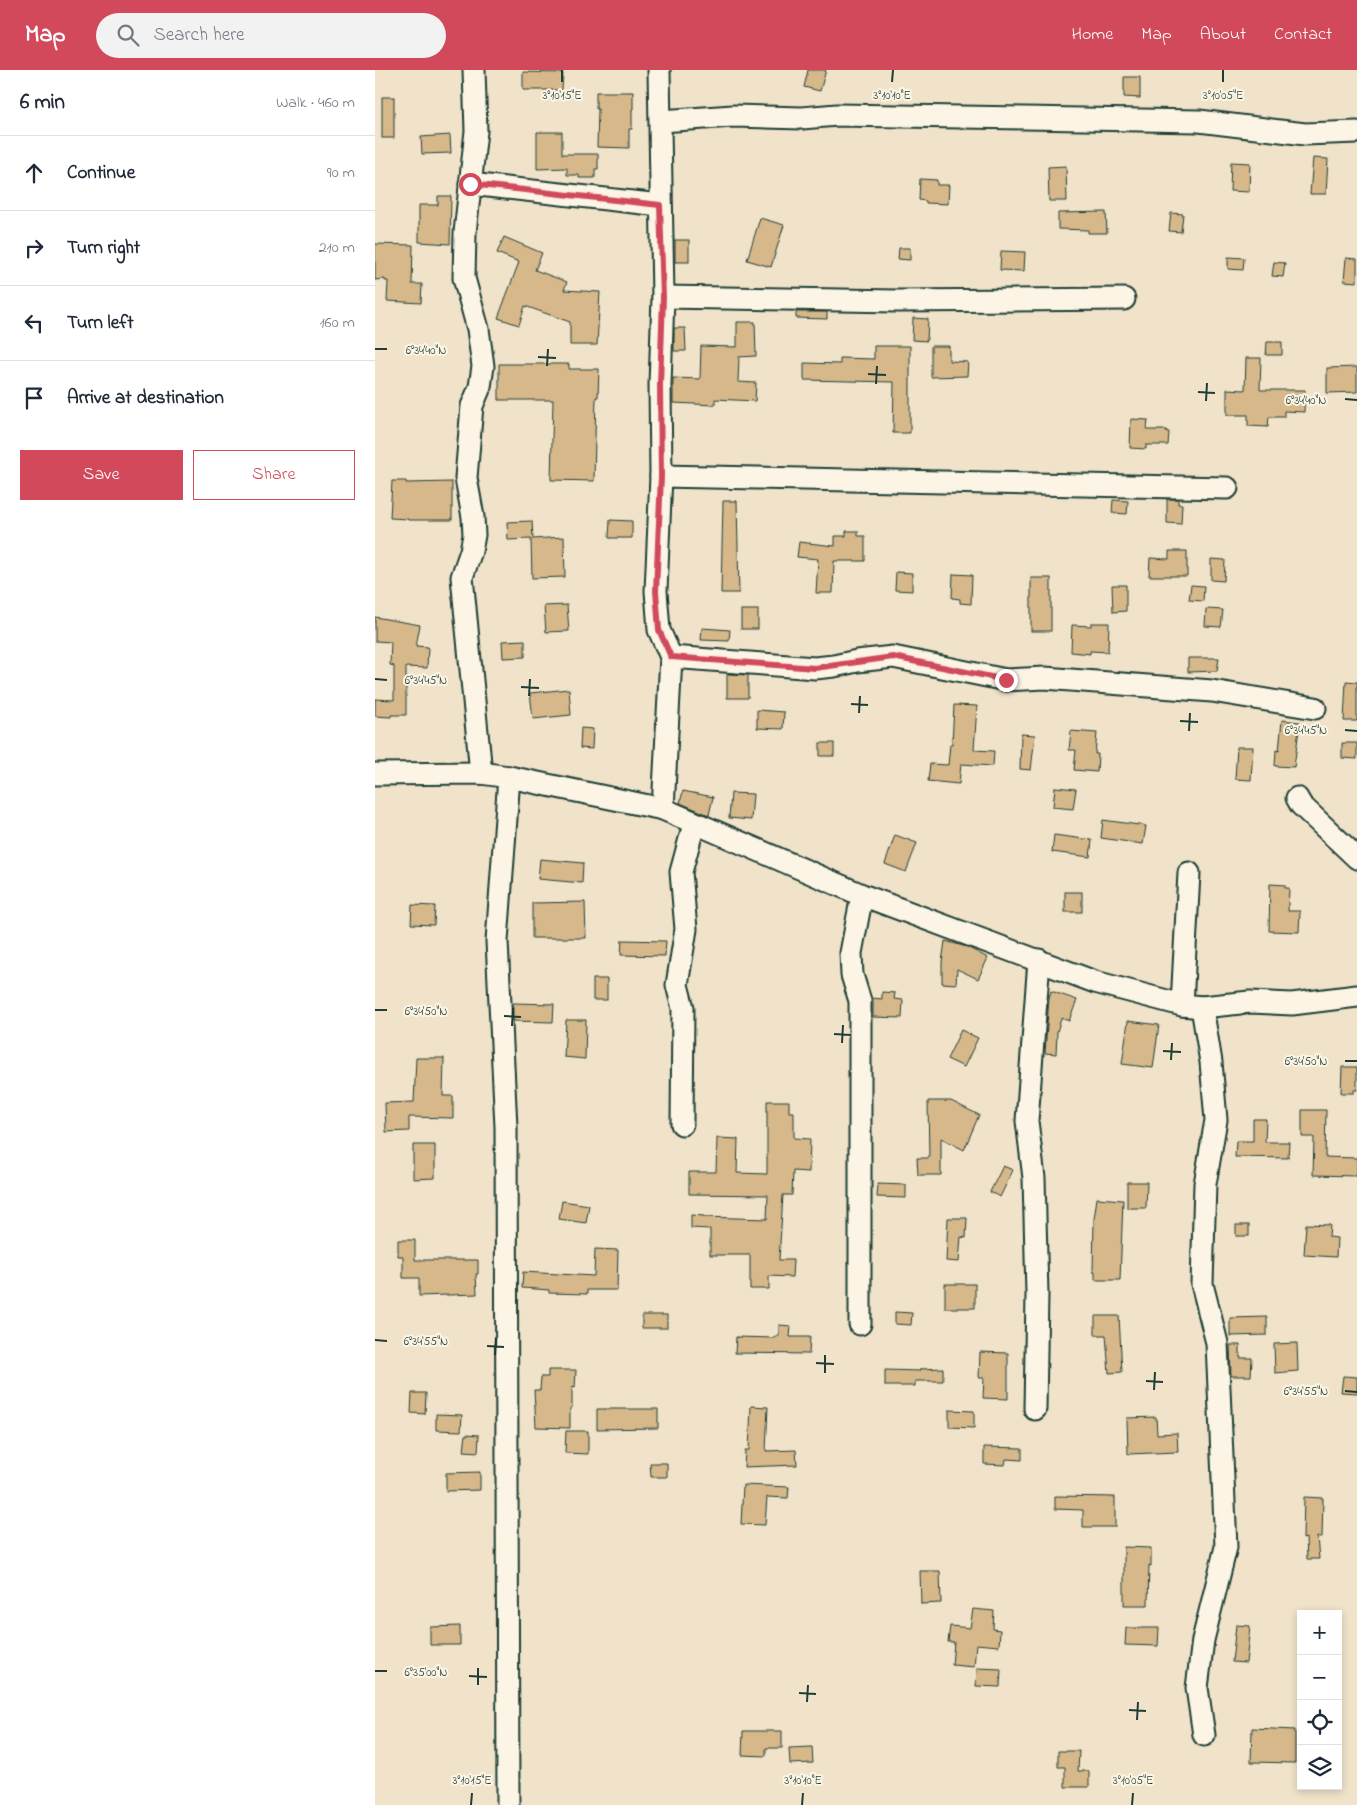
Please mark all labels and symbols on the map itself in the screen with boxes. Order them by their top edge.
text: 3°10'15"E [542,87,582,105]
text: 3°10'10"E [873,87,911,105]
text: 3°10'05"E [1203,87,1243,105]
route start [459,173,482,196]
text: 6°34'40"N [406,342,446,360]
text: 6°34'40"N [1286,392,1326,410]
route end [995,669,1018,692]
text: 6°34'45"N [405,672,447,690]
text: 6°34'45"N [1285,722,1327,740]
text: 6°34'50"N [405,1003,447,1021]
text: 6°34'50"N [1285,1053,1327,1071]
text: 6°34'55"N [404,1333,448,1351]
text: 6°34'55"N [1284,1383,1328,1401]
text: 6°35'00"N [405,1664,447,1682]
text: 3°10'15"E [452,1772,492,1790]
text: 3°10'10"E [784,1772,822,1790]
text: 3°10'05"E [1113,1772,1153,1790]

